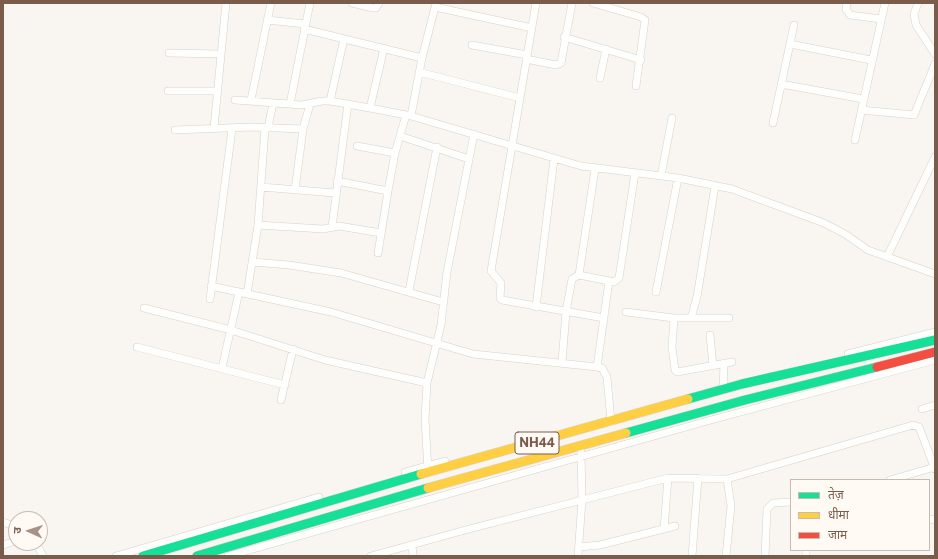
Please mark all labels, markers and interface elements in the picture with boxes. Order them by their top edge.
road number: NH44 [515,432,559,454]
legend [790,479,930,551]
text: तेज़ [828,487,844,501]
text: धीमा [828,507,849,521]
north arrow [8,511,48,551]
text: उ [10,527,23,534]
text: जाम [828,527,847,541]

